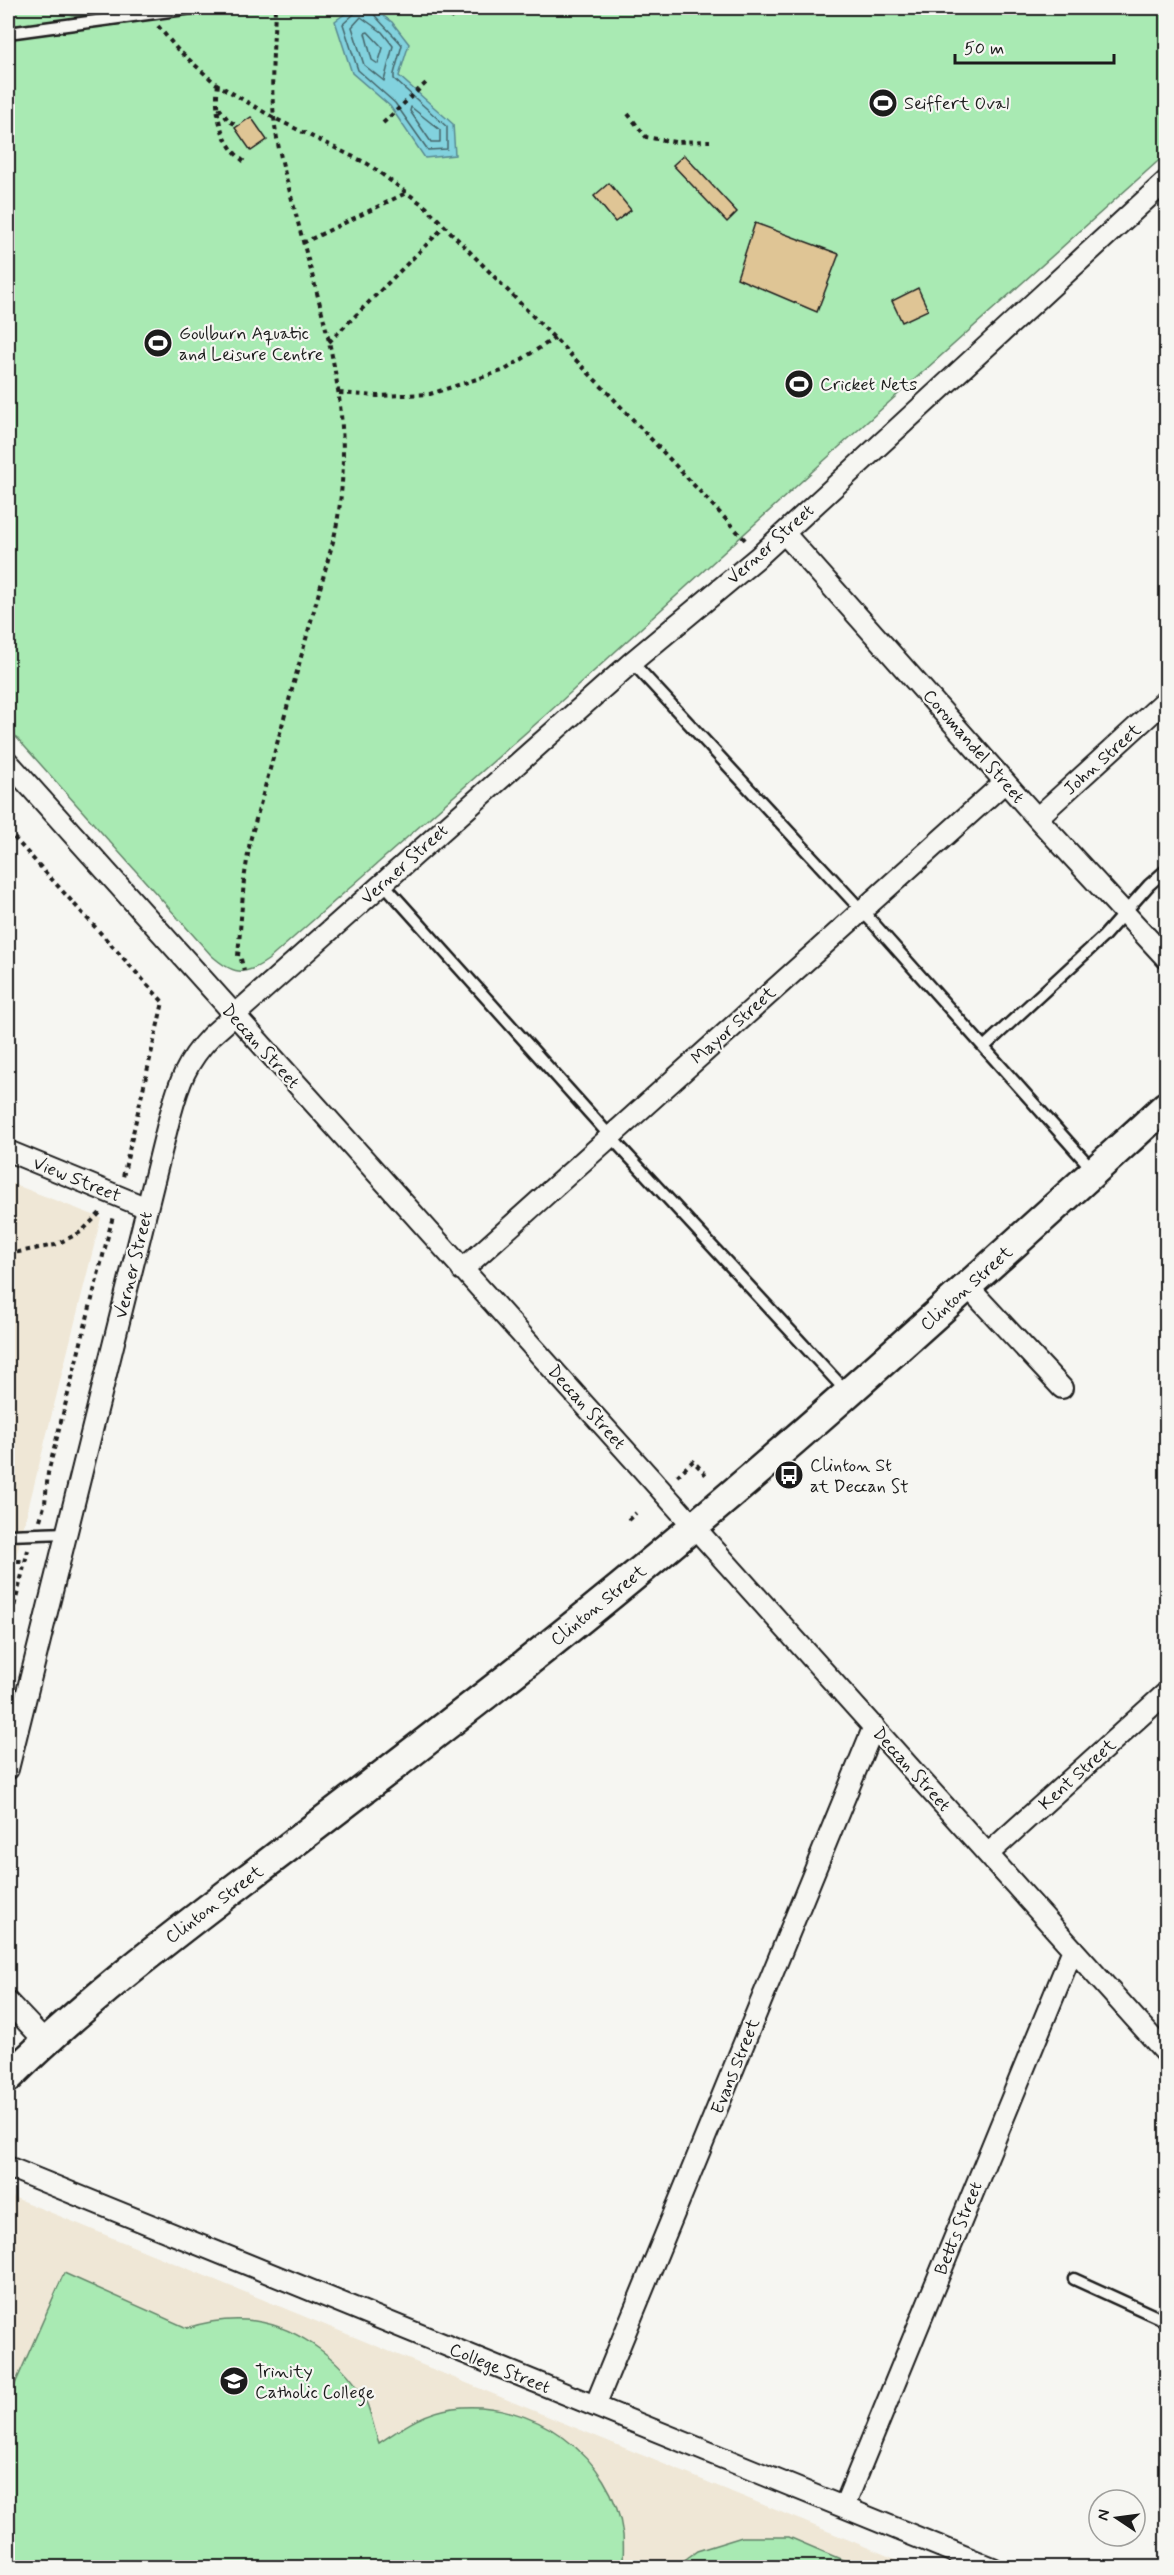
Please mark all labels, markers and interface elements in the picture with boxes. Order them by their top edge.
scale bar [955,27,1114,65]
text: 50 m [964,37,1004,61]
sports icon: Seiffert Oval [867,87,899,119]
place label: Seiffert Oval [904,92,1009,116]
place label: Goulburn Aquatic and Leisure Centre [179,322,324,367]
sports icon: Goulburn Aquatic and Leisure Centre [142,327,174,359]
sports icon: Cricket Nets [783,368,815,400]
place label: Cricket Nets [820,373,917,397]
street label: Verner Street [722,499,820,590]
street label: Coromandel Street [917,685,1030,809]
street label: John Street [1059,718,1147,801]
street label: Verner Street [356,819,454,910]
street label: Mayor Street [686,981,782,1070]
street label: Deccan Street [216,999,305,1094]
street label: View Street [29,1151,124,1208]
street label: Verner Street [109,1209,159,1321]
street label: Clinton Street [915,1240,1018,1337]
street label: Deccan Street [542,1360,631,1455]
place label: Clinton St at Deccan St [810,1454,909,1499]
bus stop icon: Clinton St at Deccan St [773,1459,805,1491]
street label: Clinton Street [546,1559,652,1652]
street label: Deccan Street [867,1722,956,1817]
street label: Kent Street [1034,1733,1122,1816]
street label: Clinton Street [161,1860,269,1950]
street label: Evans Street [706,2015,766,2118]
street label: Betts Street [929,2178,989,2279]
street label: College Street [446,2338,554,2400]
place label: Trinity Catholic College [255,2360,374,2407]
school or university icon: Trinity Catholic College [218,2365,250,2397]
north arrow [1087,2488,1147,2548]
text: N [1092,2507,1115,2523]

